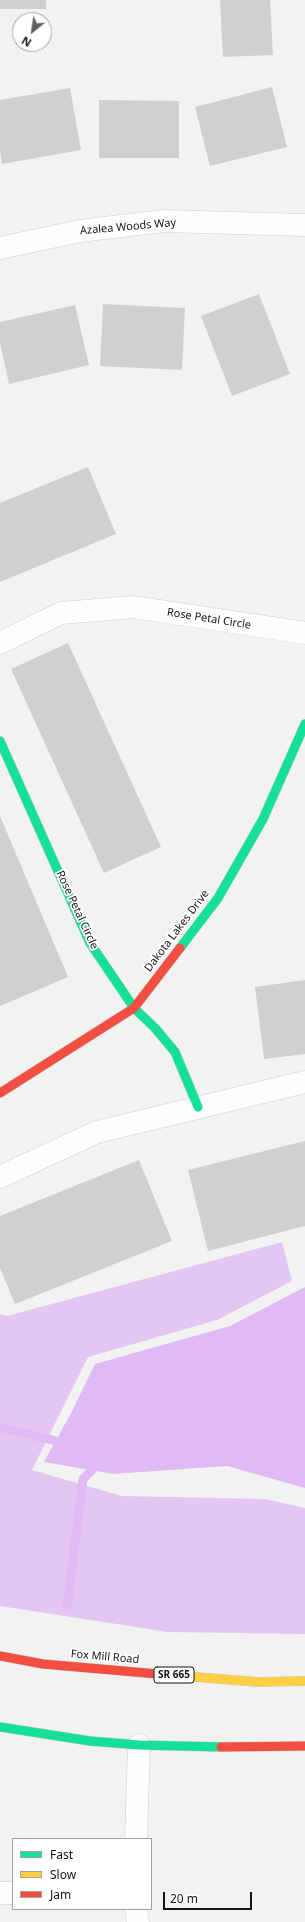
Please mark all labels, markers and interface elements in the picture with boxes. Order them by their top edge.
north arrow [12,12,52,52]
text: N [19,33,34,51]
street label: Azalea Woods Way [79,216,177,238]
street label: Rose Petal Circle [166,606,252,632]
street label: Rose Petal Circle [53,869,101,951]
street label: Dakota Lakes Drive [142,887,212,975]
street label: Fox Mill Road [70,1647,140,1667]
road number: SR 665 [154,1667,194,1683]
legend [12,1838,152,1910]
text: Fast [50,1846,73,1863]
text: Slow [50,1866,76,1883]
scale bar [165,1884,254,1910]
text: Jam [50,1886,71,1903]
text: 20 m [170,1890,198,1907]

